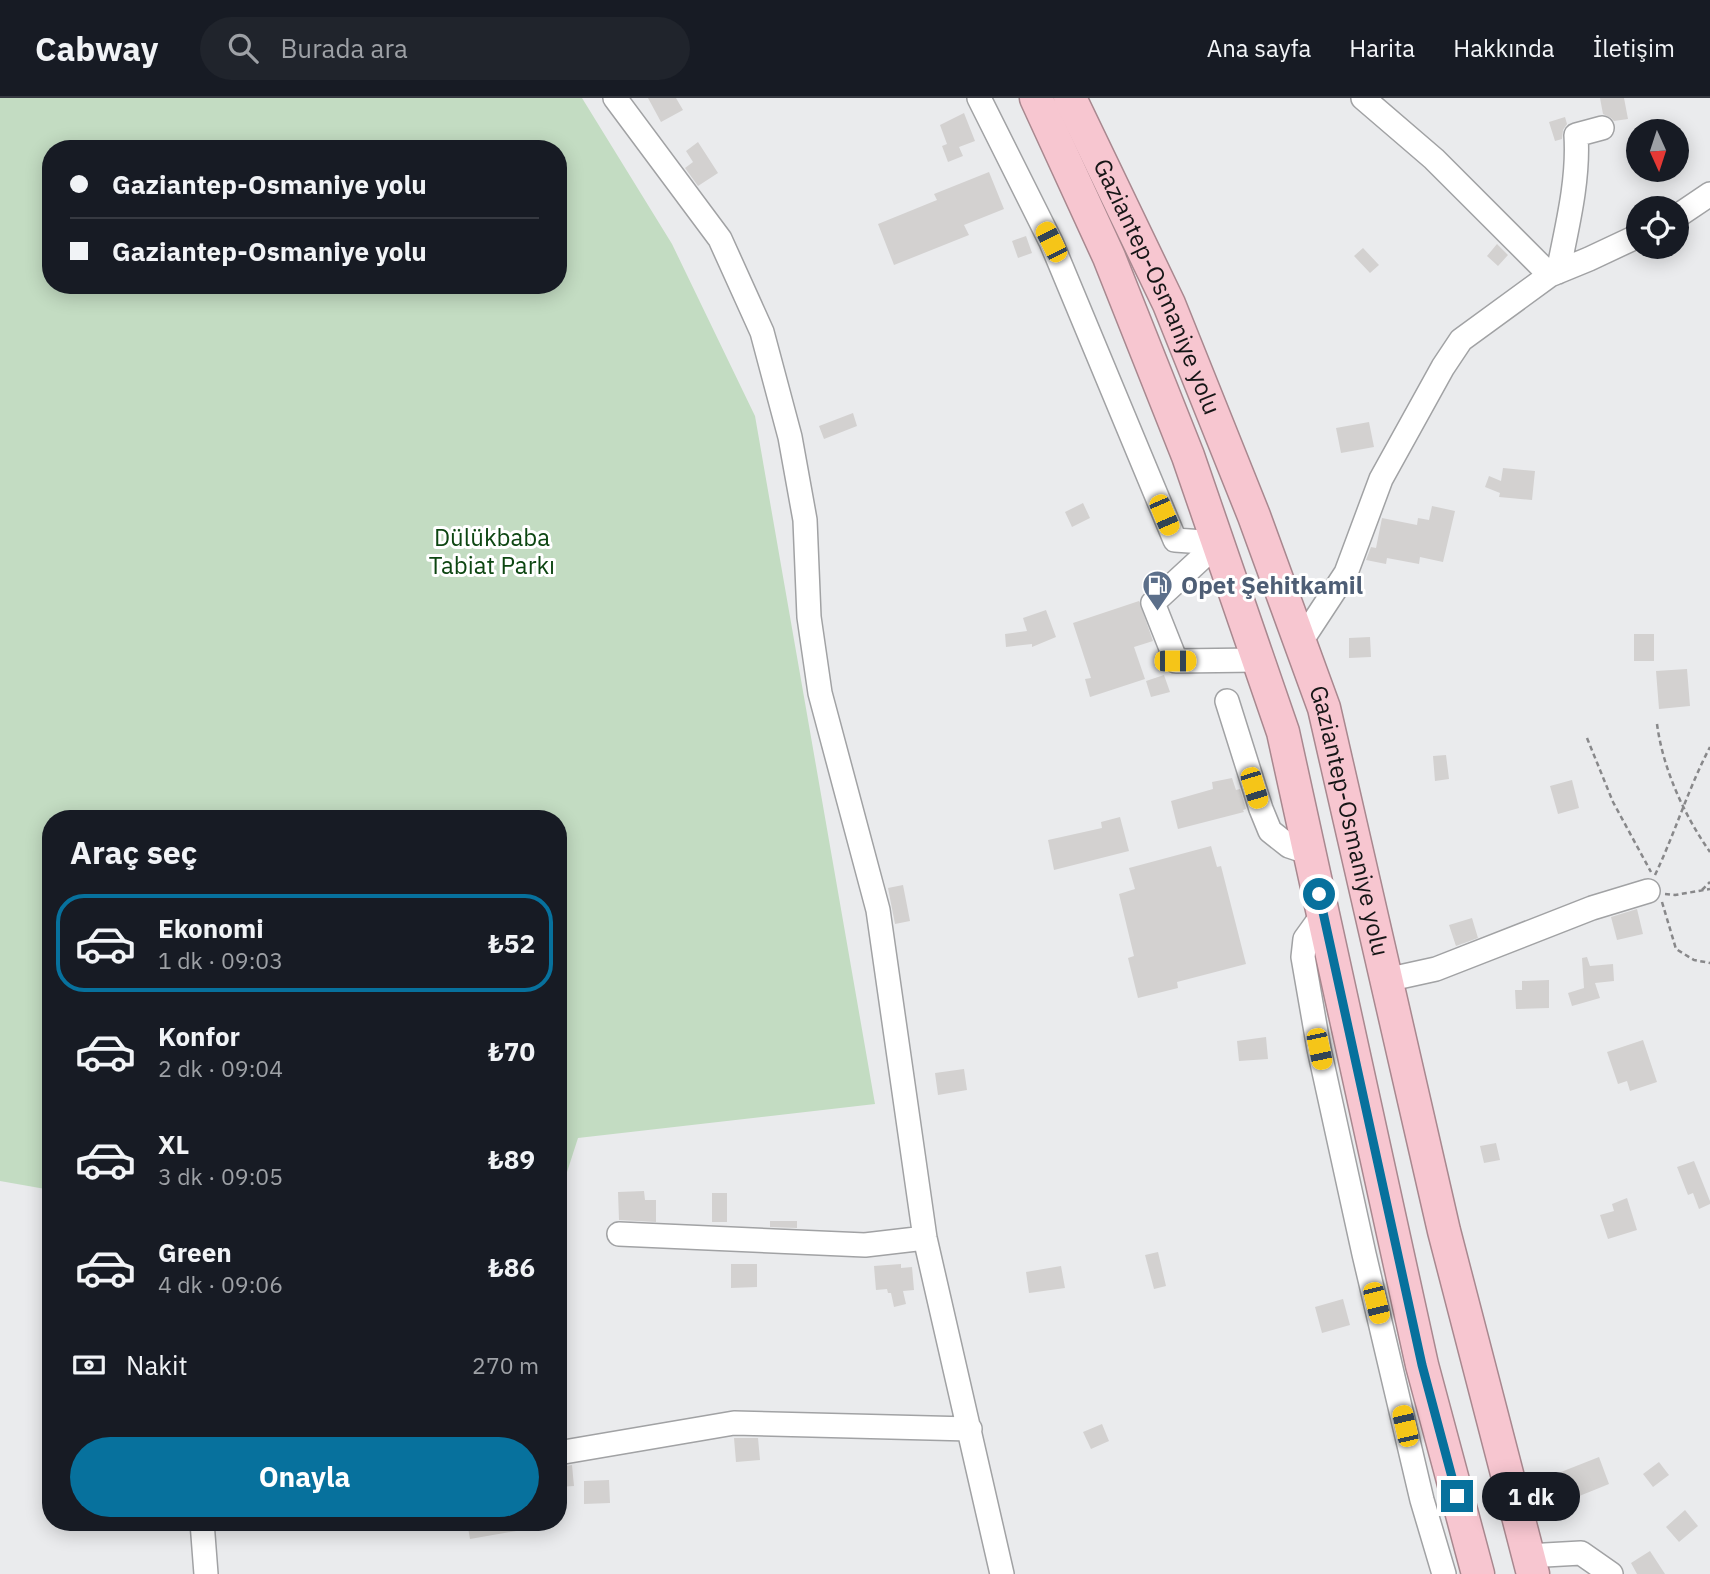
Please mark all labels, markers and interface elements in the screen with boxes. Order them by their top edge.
search box [200,17,690,80]
text: Cabway [35,27,158,70]
icon: search [224,29,262,67]
text: Burada ara [280,31,408,65]
text: Ana sayfa [1207,32,1311,64]
text: Harita [1349,32,1415,64]
text: Hakkında [1453,32,1555,64]
text: İletişim [1593,32,1675,64]
north arrow [1626,119,1689,182]
map controls [1626,119,1689,259]
street label: Gaziantep-Osmaniye yolu [1087,153,1229,419]
text: Gaziantep-Osmaniye yolu [112,167,427,201]
button: locate [1626,196,1689,259]
car [1033,219,1070,265]
text: Gaziantep-Osmaniye yolu [112,234,427,268]
car [1147,492,1182,538]
park label: Dülükbaba Tabiat Parkı [429,521,555,581]
fuel station icon: Opet Şehitkamil [1141,569,1175,613]
place label: Opet Şehitkamil [1181,569,1363,601]
car [1155,651,1197,672]
street label: Gaziantep-Osmaniye yolu [1302,681,1397,959]
car [1238,765,1271,811]
text: Araç seç [70,831,197,873]
route start [1303,878,1335,910]
text: Ekonomi [158,911,264,945]
icon: car [74,912,137,975]
text: ₺52 [488,926,535,960]
text: 1 dk · 09:03 [158,945,283,975]
text: Konfor [158,1019,240,1053]
icon: car [74,1020,137,1083]
car [1305,1026,1334,1072]
text: ₺70 [488,1034,535,1068]
text: 2 dk · 09:04 [158,1053,283,1083]
text: XL [158,1127,189,1161]
icon: car [74,1128,137,1191]
text: ₺89 [488,1142,535,1176]
text: 3 dk · 09:05 [158,1161,283,1191]
text: Green [158,1235,232,1269]
icon: car [74,1236,137,1299]
text: ₺86 [488,1250,535,1284]
text: 4 dk · 09:06 [158,1269,283,1299]
car [1361,1280,1392,1326]
icon: cash [70,1346,108,1384]
text: Nakit [126,1348,188,1382]
text: 270 m [472,1350,539,1380]
car [1391,1403,1420,1449]
button: Onayla [70,1437,539,1517]
callout: 1 dk [1482,1472,1580,1520]
route end [1441,1480,1473,1512]
text: 1 dk [1508,1481,1554,1511]

